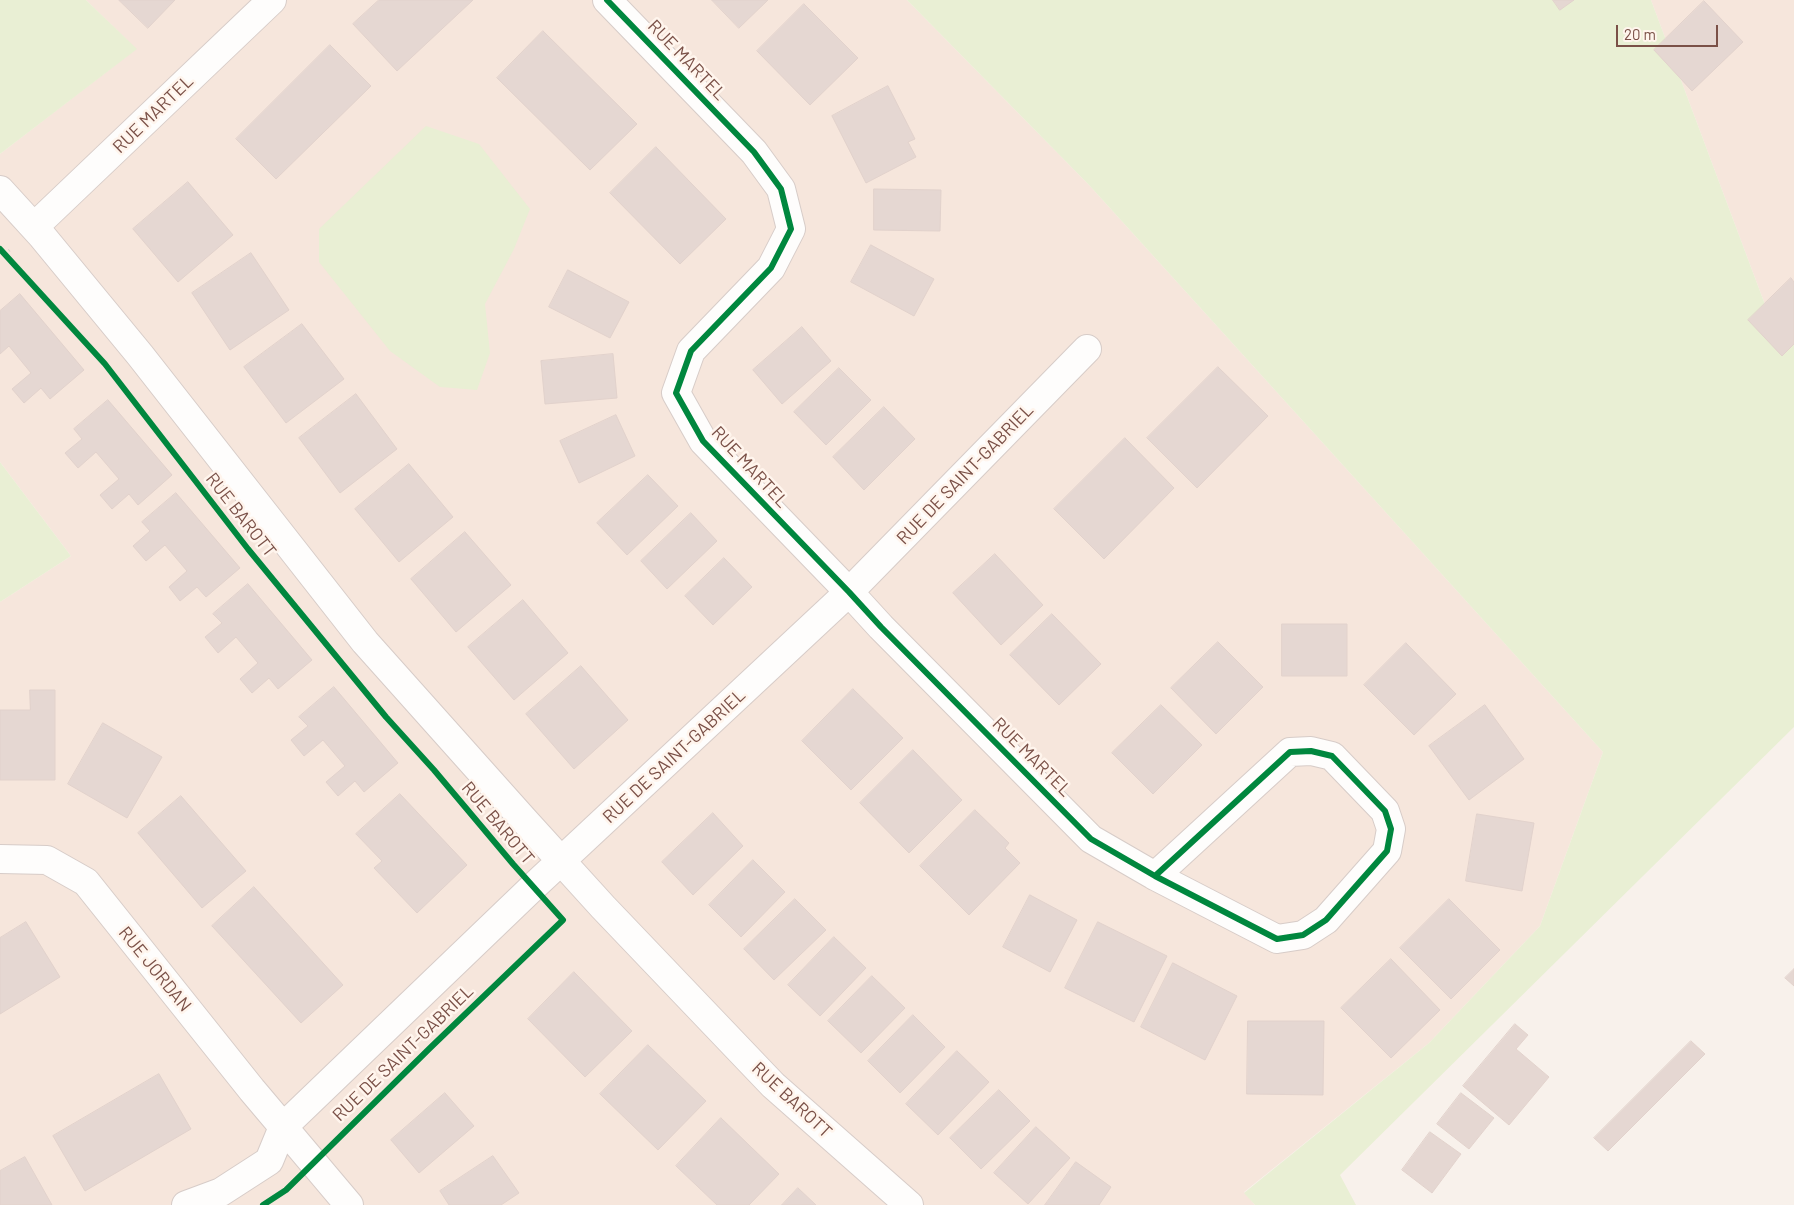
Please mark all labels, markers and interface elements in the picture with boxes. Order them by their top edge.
street label: RUE MARTEL [643,15,731,105]
scale bar [1619,15,1722,47]
text: 20 m [1624,25,1656,43]
street label: RUE MARTEL [108,70,198,158]
street label: RUE DE SAINT-GABRIEL [892,399,1038,549]
street label: RUE MARTEL [707,422,793,512]
street label: RUE BAROTT [201,468,281,562]
street label: RUE DE SAINT-GABRIEL [598,684,750,828]
street label: RUE MARTEL [988,713,1076,801]
street label: RUE BAROTT [457,777,539,869]
street label: RUE JORDAN [114,922,196,1016]
street label: RUE DE SAINT-GABRIEL [328,980,478,1126]
street label: RUE BAROTT [748,1057,836,1143]

